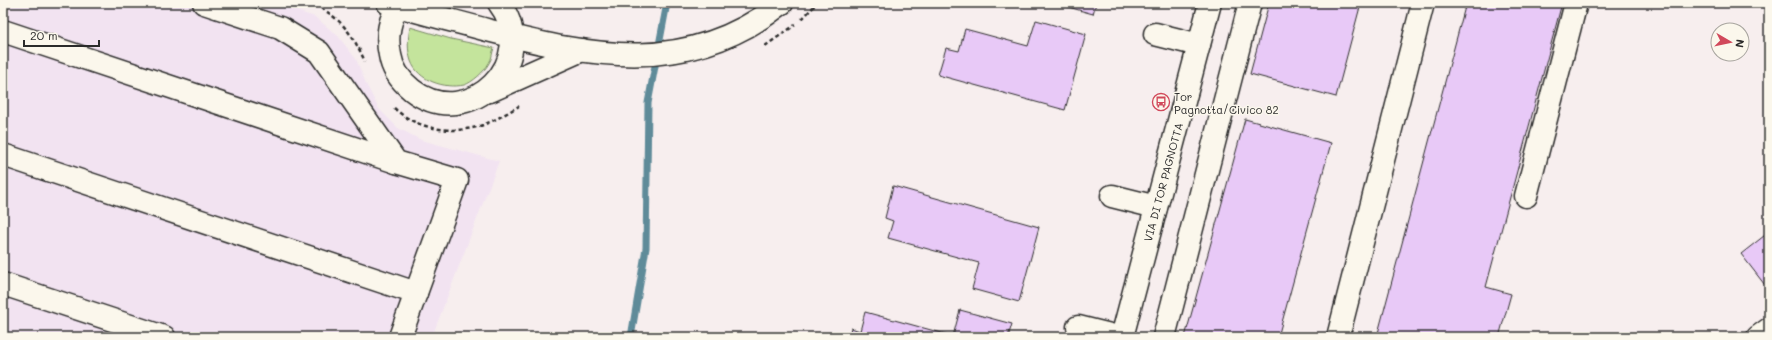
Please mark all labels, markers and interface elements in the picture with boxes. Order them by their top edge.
scale bar [24,22,99,48]
north arrow [1710,22,1750,62]
text: 20 m [30,27,58,43]
text: N [1732,38,1748,49]
place label: Tor Pagnotta/Civico 82 [1174,89,1279,117]
bus stop icon: Tor Pagnotta/Civico 82 [1151,92,1171,112]
street label: VIA DI TOR PAGNOTTA [1140,121,1186,243]

